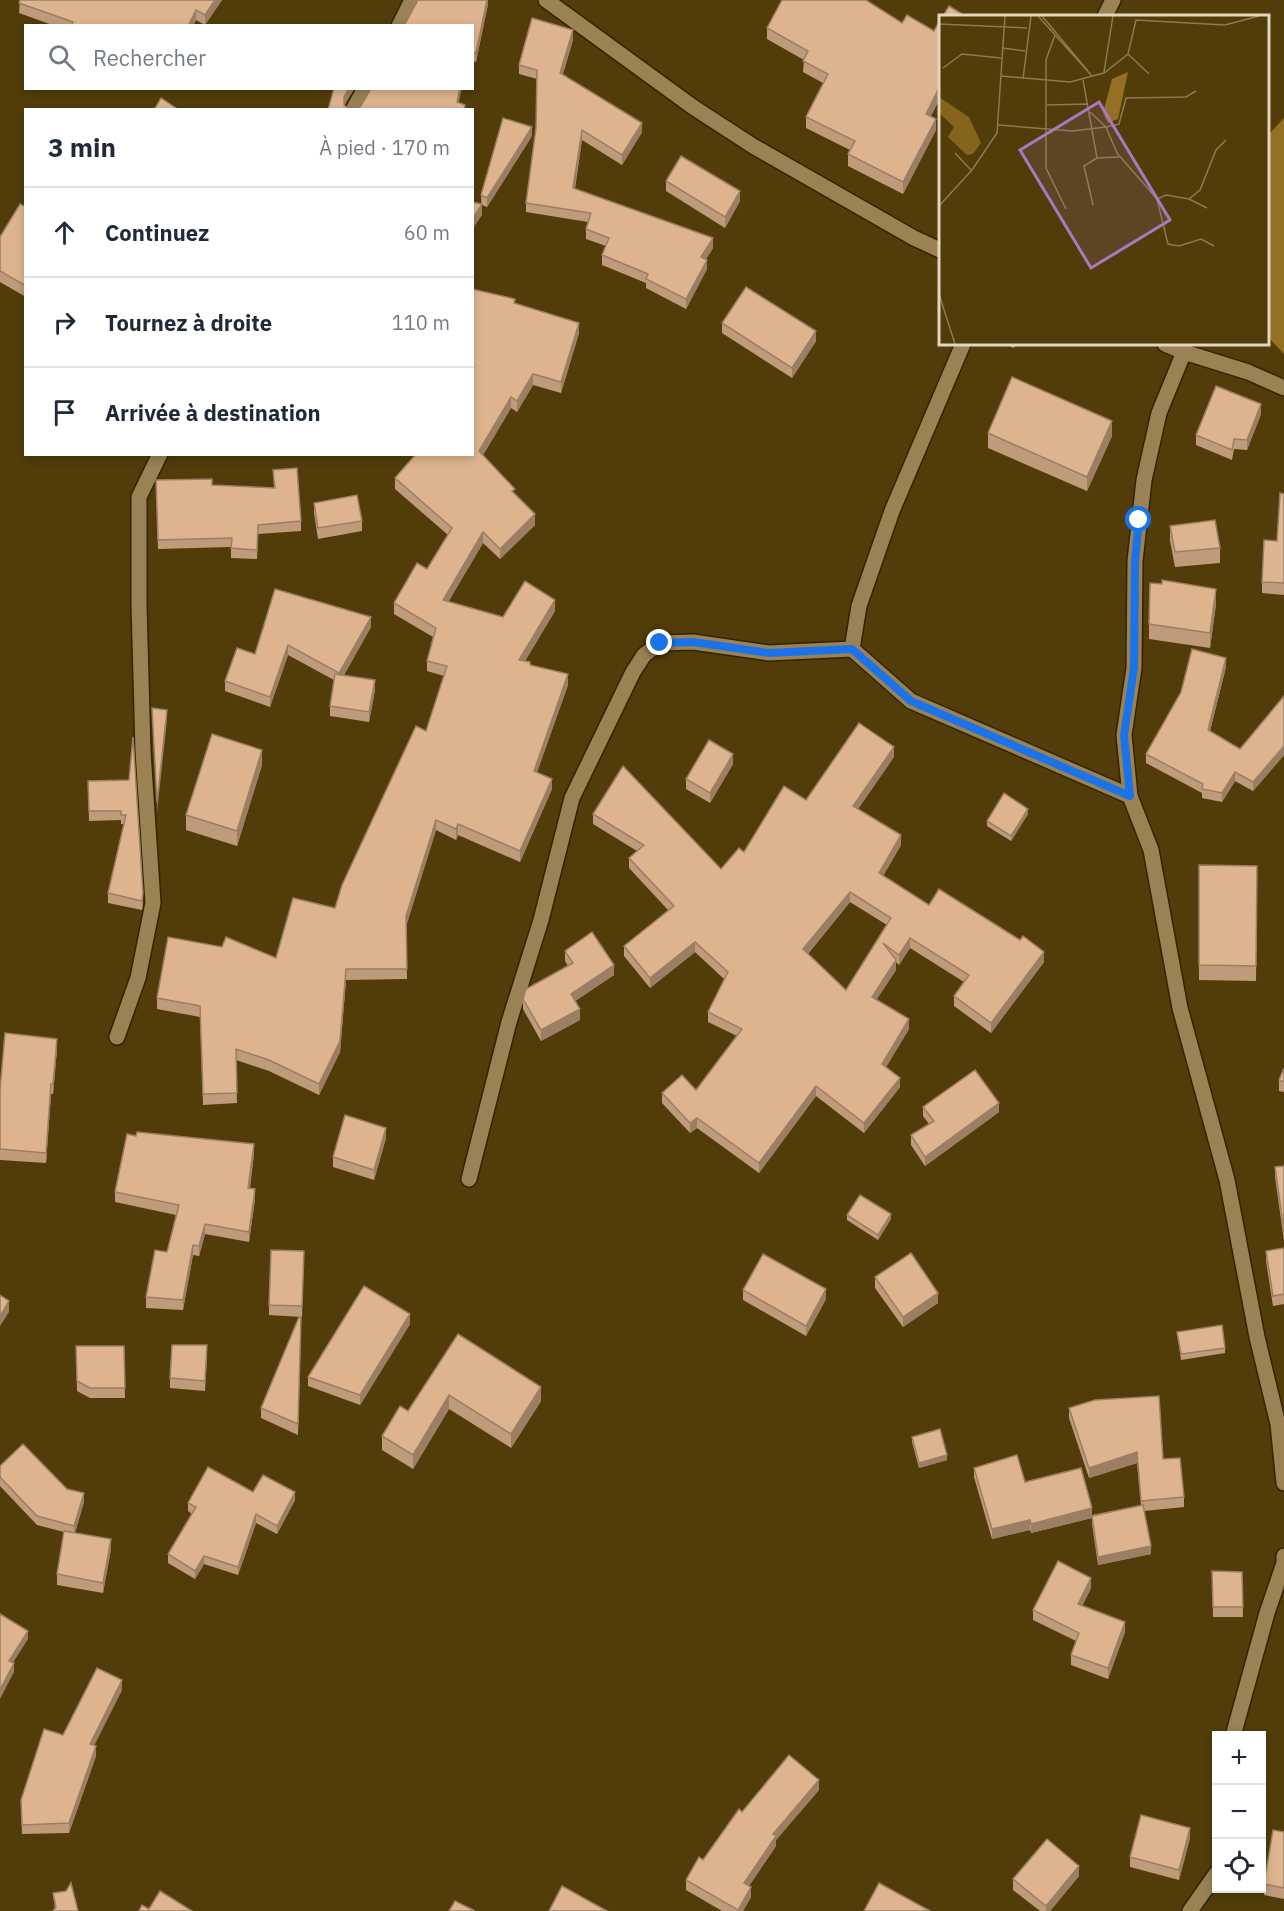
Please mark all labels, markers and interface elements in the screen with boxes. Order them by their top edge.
inset map [939,15,1269,345]
search box [24,24,474,90]
icon: search [45,41,78,74]
text: Rechercher [93,43,206,72]
text: 3 min [48,130,116,164]
text: À pied · 170 m [319,134,450,161]
icon: ahead [48,216,81,249]
text: Continuez [105,218,209,247]
text: 60 m [404,219,450,246]
icon: right [48,306,81,339]
text: Tournez à droite [105,308,272,337]
text: 110 m [392,309,450,336]
icon: arrive [48,396,81,429]
text: Arrivée à destination [105,398,321,427]
route start [1125,506,1151,532]
route end [646,629,672,655]
map controls [1212,1731,1266,1893]
button: + [1212,1731,1266,1785]
button: − [1212,1785,1266,1839]
button: locate [1212,1839,1266,1893]

